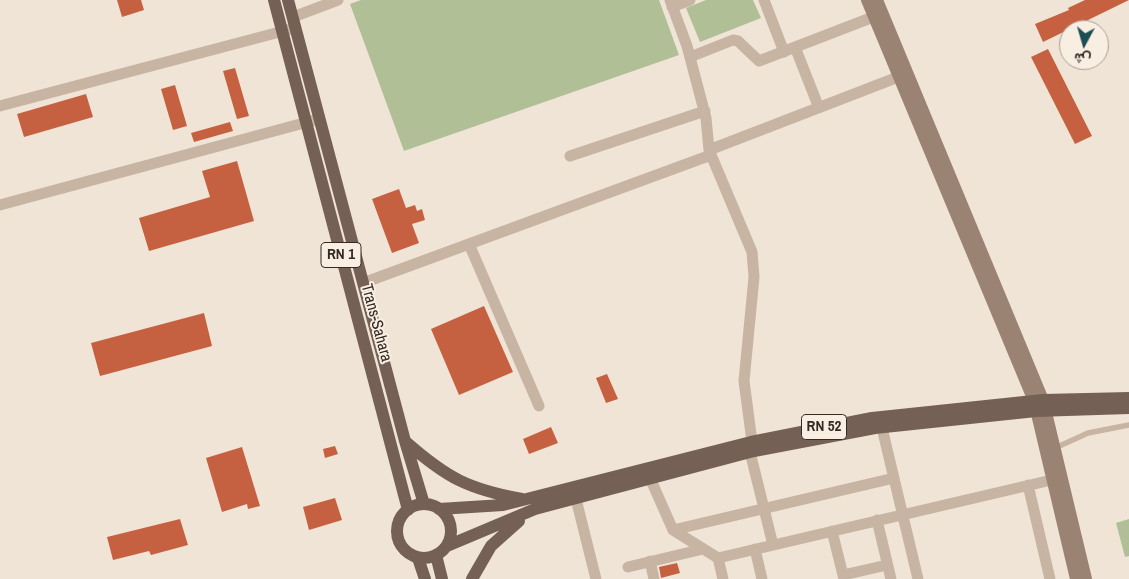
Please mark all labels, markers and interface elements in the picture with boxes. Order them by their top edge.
north arrow [1059,20,1109,70]
text: ش [1073,49,1092,69]
road number: RN 1 [321,242,361,268]
street label: Trans-Sahara [356,282,396,364]
road number: RN 52 [802,414,846,440]

